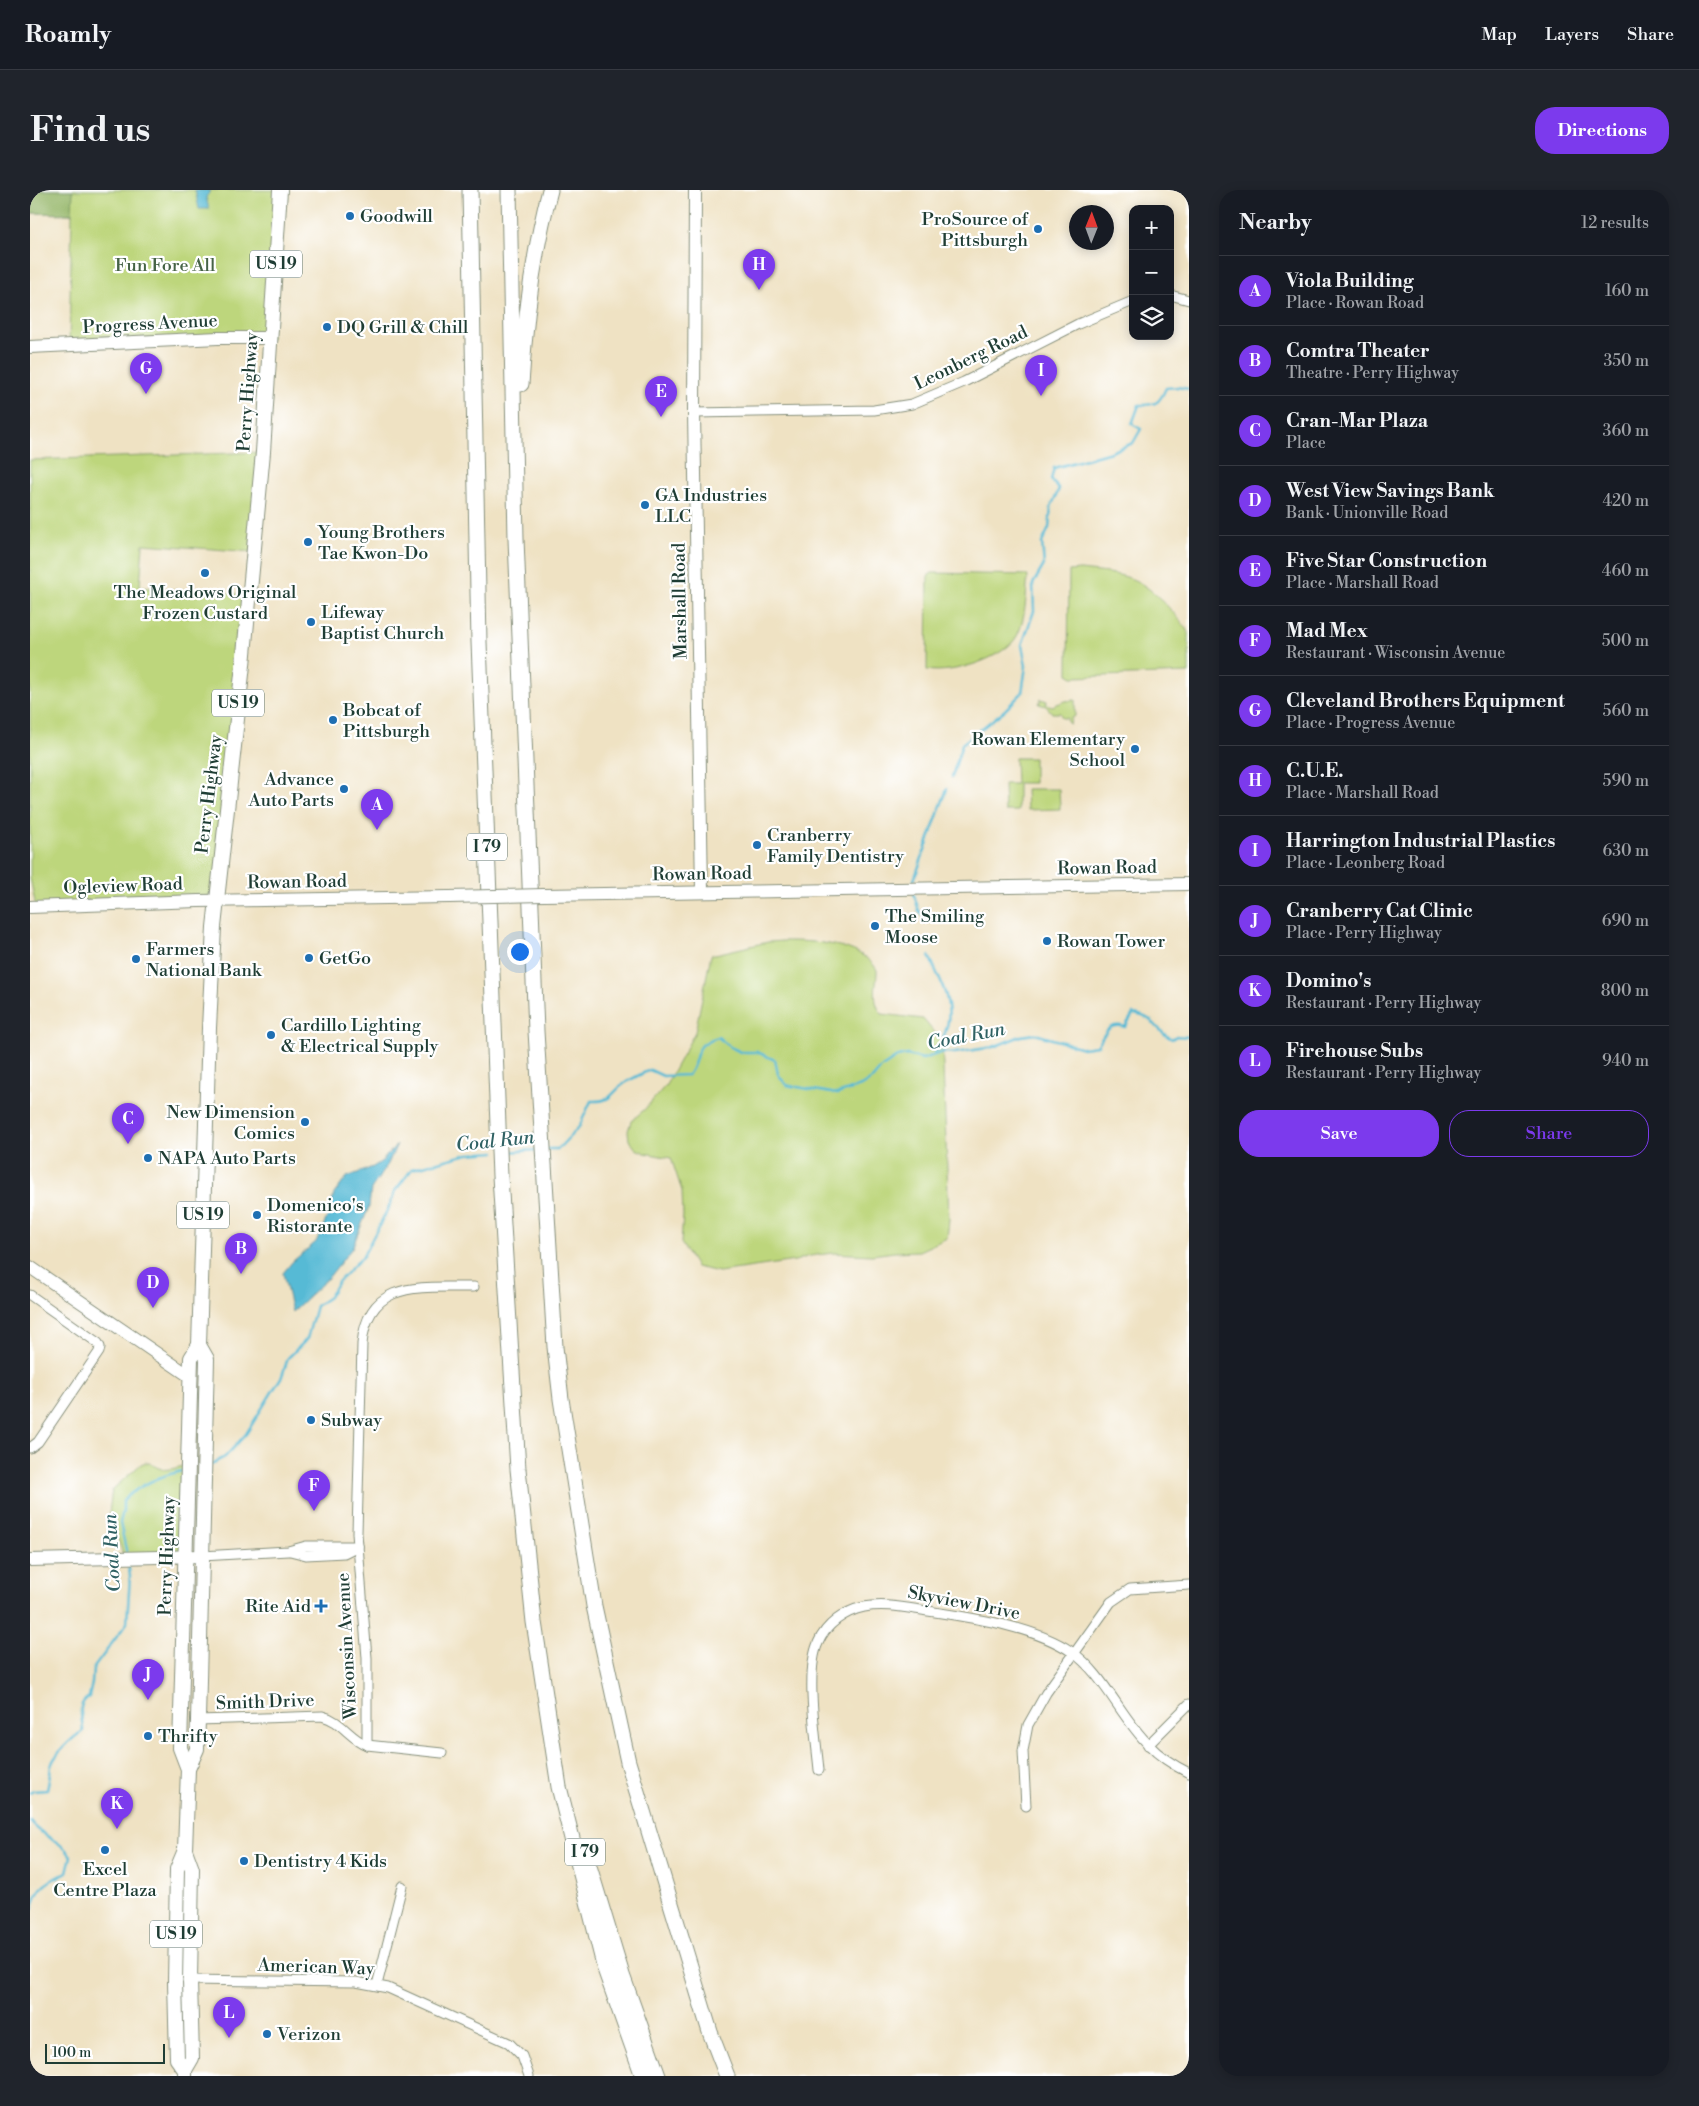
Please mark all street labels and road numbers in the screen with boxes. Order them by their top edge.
road number: US 19 [250,251,302,278]
street label: Progress Avenue [82,309,218,339]
street label: Leonberg Road [910,320,1032,395]
street label: Perry Highway [232,331,264,453]
street label: Marshall Road [667,542,693,660]
road number: US 19 [212,689,264,716]
street label: Perry Highway [190,733,228,855]
road number: I 79 [467,834,507,860]
street label: Rowan Road [1057,856,1158,880]
street label: Rowan Road [652,862,753,886]
street label: Rowan Road [247,870,348,894]
street label: Ogleview Road [63,872,184,900]
road number: US 19 [177,1202,229,1228]
street label: Perry Highway [153,1495,181,1616]
street label: Wisconsin Avenue [332,1572,362,1721]
street label: Skyview Drive [906,1581,1022,1625]
street label: Smith Drive [215,1689,315,1715]
road number: I 79 [565,1838,605,1865]
road number: US 19 [150,1920,202,1948]
street label: American Way [256,1953,375,1981]

